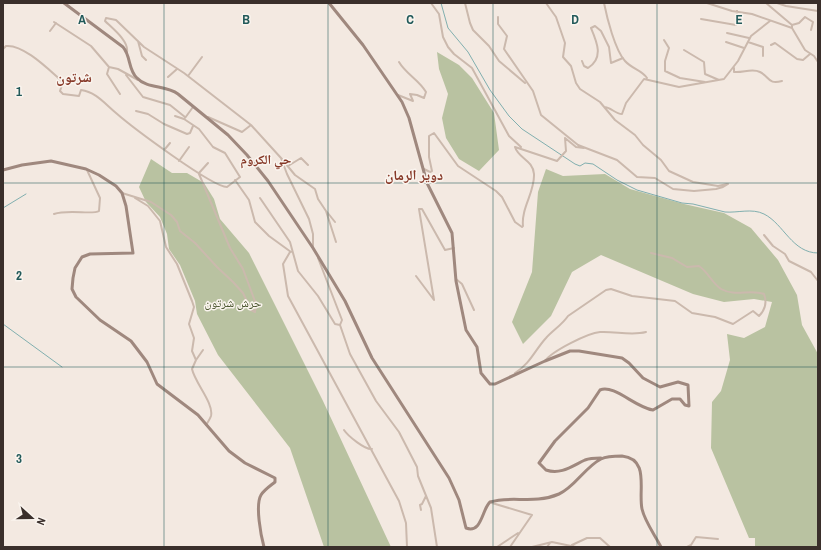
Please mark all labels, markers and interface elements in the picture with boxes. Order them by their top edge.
text: A [78,11,86,28]
text: B [242,11,250,28]
text: C [406,11,414,28]
text: D [571,11,579,28]
text: E [735,11,743,28]
district label: شرتون [56,68,92,86]
text: 1 [16,83,22,100]
district label: حي الكروم [240,151,292,170]
district label: دوير الرمان [385,166,443,184]
text: 2 [16,267,22,284]
park label: حرش شرتون [205,295,262,311]
text: 3 [16,450,22,467]
north arrow [12,498,52,538]
text: N [34,516,49,527]

